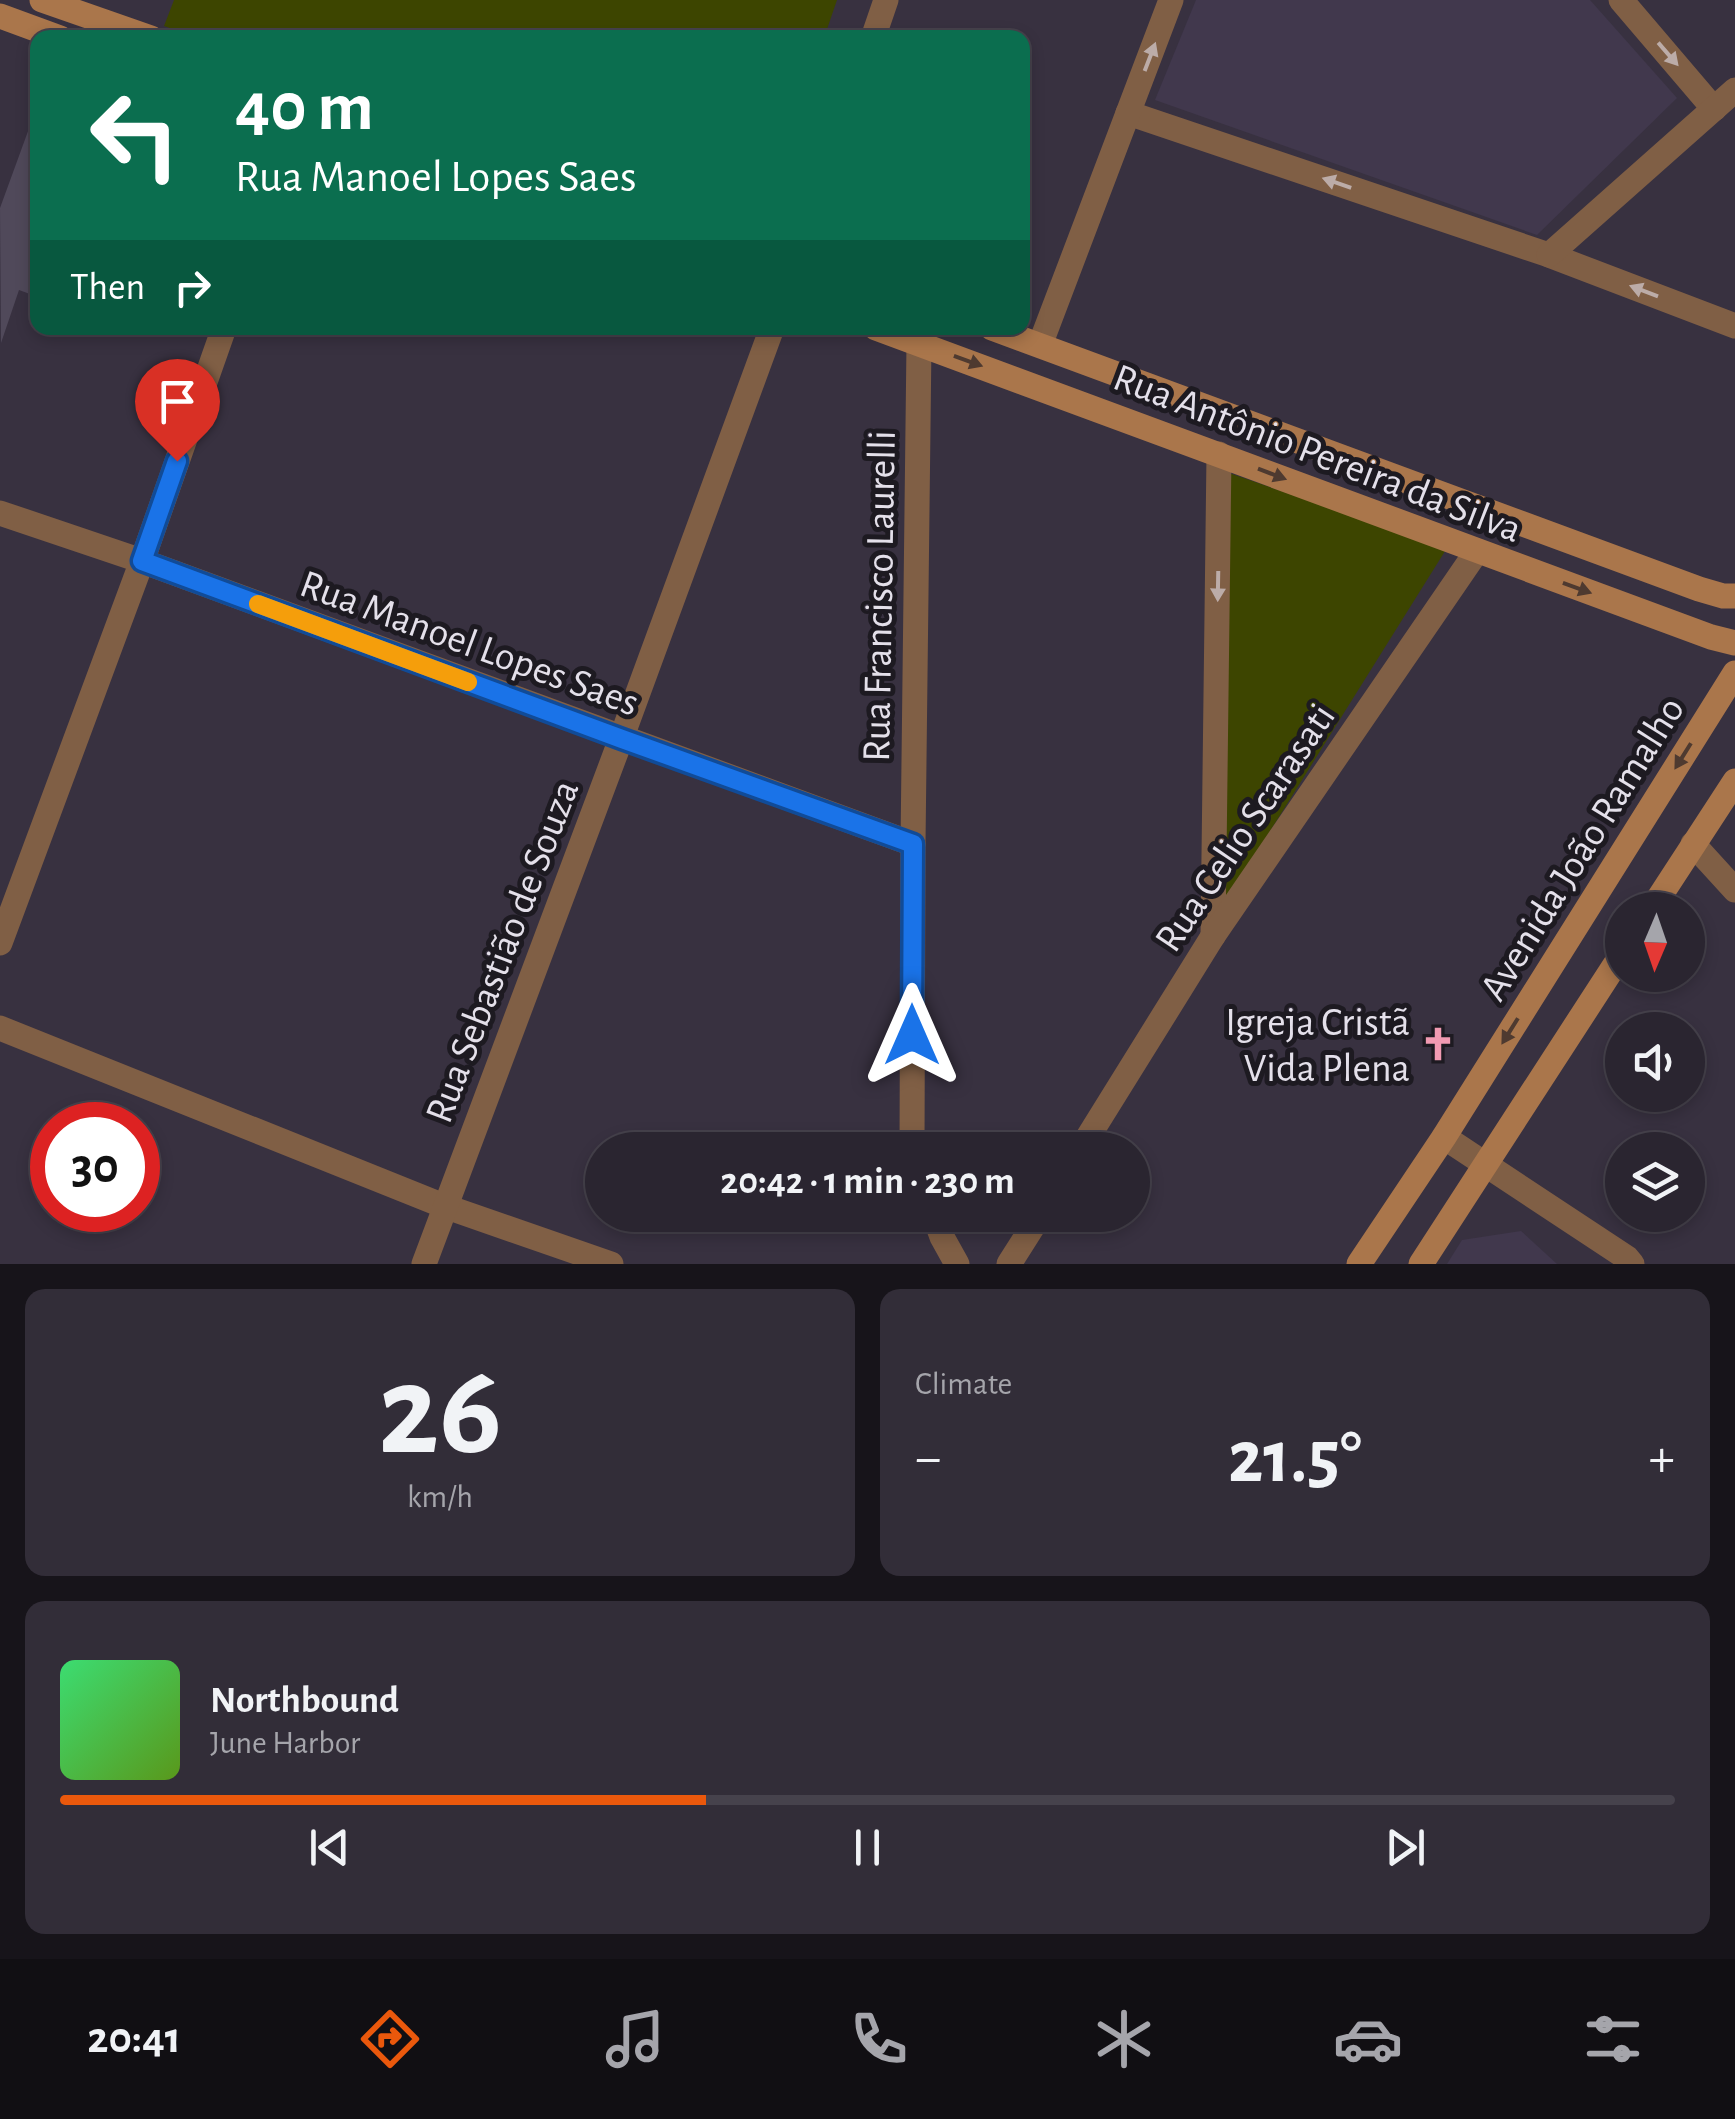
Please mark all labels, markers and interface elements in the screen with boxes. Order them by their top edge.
one-way arrow [1142,41,1158,71]
one-way arrow [1656,42,1678,67]
icon: left [70,70,200,200]
text: 40 m [235,73,374,143]
text: Rua Manoel Lopes Saes [235,155,637,200]
one-way arrow [1322,175,1352,190]
icon: right [165,260,220,315]
text: Then [70,269,145,307]
one-way arrow [1629,283,1659,298]
one-way arrow [953,354,983,369]
street label: Rua Antônio Pereira da Silva [1108,358,1527,550]
pin [135,359,220,462]
icon: arrive [150,374,205,429]
street label: Rua Francisco Laurelli [857,430,903,762]
one-way arrow [1258,467,1288,482]
street label: Rua Manoel Lopes Saes [295,564,644,724]
one-way arrow [1209,571,1225,603]
one-way arrow [1562,581,1592,596]
street label: Avenida João Ramalho [1473,690,1692,1008]
street label: Rua Celio Scarasati [1148,697,1343,959]
one-way arrow [1675,742,1693,770]
street label: Rua Sebastião de Souza [419,775,587,1128]
north arrow [1605,892,1705,992]
map controls [1605,892,1705,1232]
position arrow [860,983,964,1087]
place label: Igreja Cristã Vida Plena [1225,1003,1410,1089]
button: sound [1605,1012,1705,1112]
one-way arrow [1502,1017,1520,1045]
church icon: Igreja Cristã Vida Plena [1419,1025,1457,1063]
speed limit sign: 30 [30,1102,160,1232]
button: layers [1605,1132,1705,1232]
text: 20:42 · 1 min · 230 m [720,1163,1015,1201]
text: 26 [378,1348,502,1478]
text: Climate [915,1368,1012,1400]
text: 21.5° [1228,1421,1362,1496]
text: − [915,1431,941,1486]
text: + [1649,1431,1675,1486]
text: km/h [407,1481,473,1513]
text: Northbound [210,1682,399,1720]
text: June Harbor [210,1727,360,1759]
icon: previous [302,1820,357,1875]
icon: pause [840,1820,895,1875]
icon: next [1378,1820,1433,1875]
icon: directions [355,2004,425,2074]
icon: music [600,2004,670,2074]
icon: phone [844,2004,914,2074]
icon: climate [1089,2004,1159,2074]
icon: car [1333,2004,1403,2074]
icon: filters [1578,2004,1648,2074]
text: 20:41 [87,2016,181,2061]

